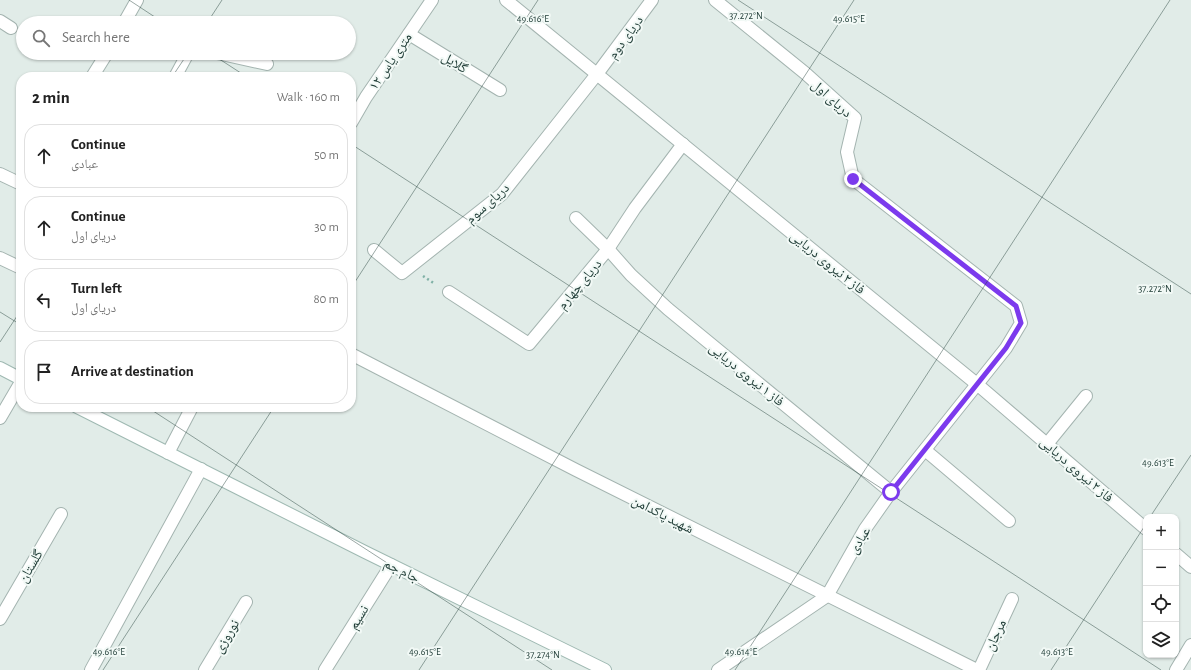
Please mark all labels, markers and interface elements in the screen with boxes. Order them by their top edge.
text: 37.272°N [729,11,763,21]
street label: دریای دوم [606,13,648,63]
text: 49.616°E [517,14,549,24]
text: 49.615°E [833,14,865,24]
search box [16,16,356,60]
icon: search [30,27,52,49]
text: Search here [62,30,130,45]
street label: ۱۲ متری یاس [367,31,416,93]
street label: گلایل [439,50,470,77]
street label: دریای اول [808,77,854,121]
text: 2 min [32,89,70,106]
text: Walk · 160 m [277,91,340,104]
text: Continue [71,137,126,152]
icon: ahead [33,145,55,167]
text: 50 m [314,149,339,162]
text: عبادی [71,158,98,171]
route end [844,170,862,188]
street label: دریای سوم [463,181,514,228]
text: Continue [71,209,126,224]
icon: ahead [33,217,55,239]
text: 30 m [314,221,339,234]
street label: فاز ۲ نیروی دریایی [787,228,868,298]
text: دریای اول [71,230,116,243]
street label: دریای چهارم [555,257,606,314]
text: Turn left [71,281,122,296]
text: 37.272°N [1138,284,1172,294]
icon: left [33,289,55,311]
text: 80 m [313,293,339,306]
text: دریای اول [71,302,116,315]
street label: فاز ۱ نیروی دریایی [706,340,787,410]
icon: arrive [33,361,55,383]
text: Arrive at destination [71,364,194,379]
street label: فاز ۲ نیروی دریایی [1036,434,1116,506]
text: 49.613°E [1142,458,1174,468]
route start [882,483,900,501]
street label: شهید پاکدامن [629,493,696,537]
map controls [1143,514,1179,658]
button: + [1143,514,1179,550]
street label: عبادی [846,524,874,557]
street label: گلستان [16,548,47,586]
button: − [1143,550,1179,586]
street label: جام جم [381,556,422,587]
button: locate [1143,586,1179,622]
street label: نسیم [346,603,373,633]
street label: نوروزی [211,617,243,656]
street label: مرجان [983,618,1010,654]
button: layers [1143,622,1179,658]
text: 49.616°E [93,647,125,657]
text: 49.615°E [409,647,441,657]
text: 49.614°E [725,647,757,657]
text: 49.613°E [1041,647,1073,657]
text: 37.274°N [526,650,560,660]

